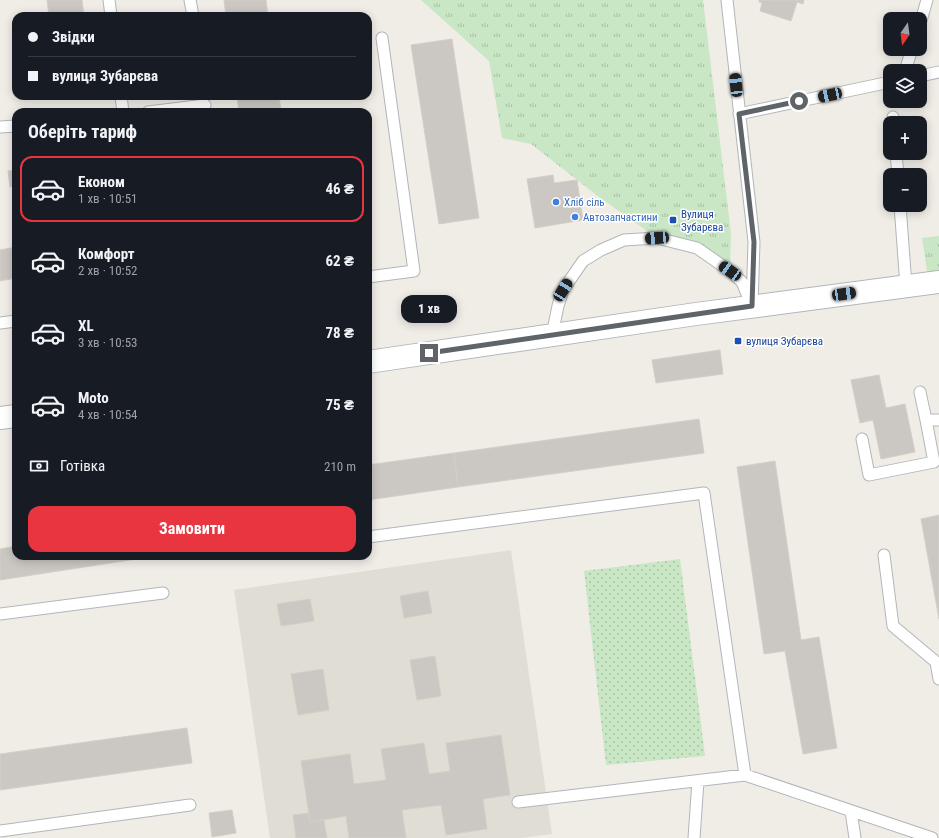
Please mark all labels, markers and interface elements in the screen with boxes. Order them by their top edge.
north arrow [883,12,927,56]
map controls [883,12,927,212]
text: Звідки [52,28,95,46]
button: layers [883,64,927,108]
text: вулиця Зубарєва [52,67,158,85]
car [729,72,743,98]
car [817,87,843,103]
route start [790,92,808,110]
button: + [883,116,927,160]
text: Оберіть тариф [28,121,137,142]
button: − [883,168,927,212]
icon: car [30,171,66,207]
text: Економ [78,173,125,191]
text: 46 ₴ [325,180,354,198]
text: 1 хв · 10:51 [78,191,138,206]
place label: Хліб сіль [564,196,605,209]
marker: Хліб сіль [551,197,561,207]
place label: Вулиця Зубарєва [681,208,723,234]
place label: Автозапчастини [583,211,658,224]
marker: Автозапчастини [570,212,580,222]
marker: Вулиця Зубарєва [668,215,678,225]
car [645,231,669,245]
icon: car [30,243,66,279]
text: Комфорт [78,245,135,263]
text: 62 ₴ [325,252,354,270]
car [717,259,743,283]
text: 2 хв · 10:52 [78,263,138,278]
car [552,277,574,303]
car [831,286,857,302]
callout: 1 хв [401,295,457,323]
text: 1 хв [418,301,440,316]
icon: car [30,315,66,351]
text: XL [78,317,94,335]
text: 78 ₴ [325,324,354,342]
text: 3 хв · 10:53 [78,335,138,350]
place label: вулиця Зубарєва [746,335,823,348]
marker: вулиця Зубарєва [733,336,743,346]
route end [420,344,438,362]
icon: car [30,387,66,423]
text: Moto [78,389,109,407]
text: 75 ₴ [325,396,354,414]
text: 4 хв · 10:54 [78,407,138,422]
icon: cash [28,455,50,477]
text: Готівка [60,457,105,475]
text: 210 m [324,459,356,474]
button: Замовити [28,506,356,552]

